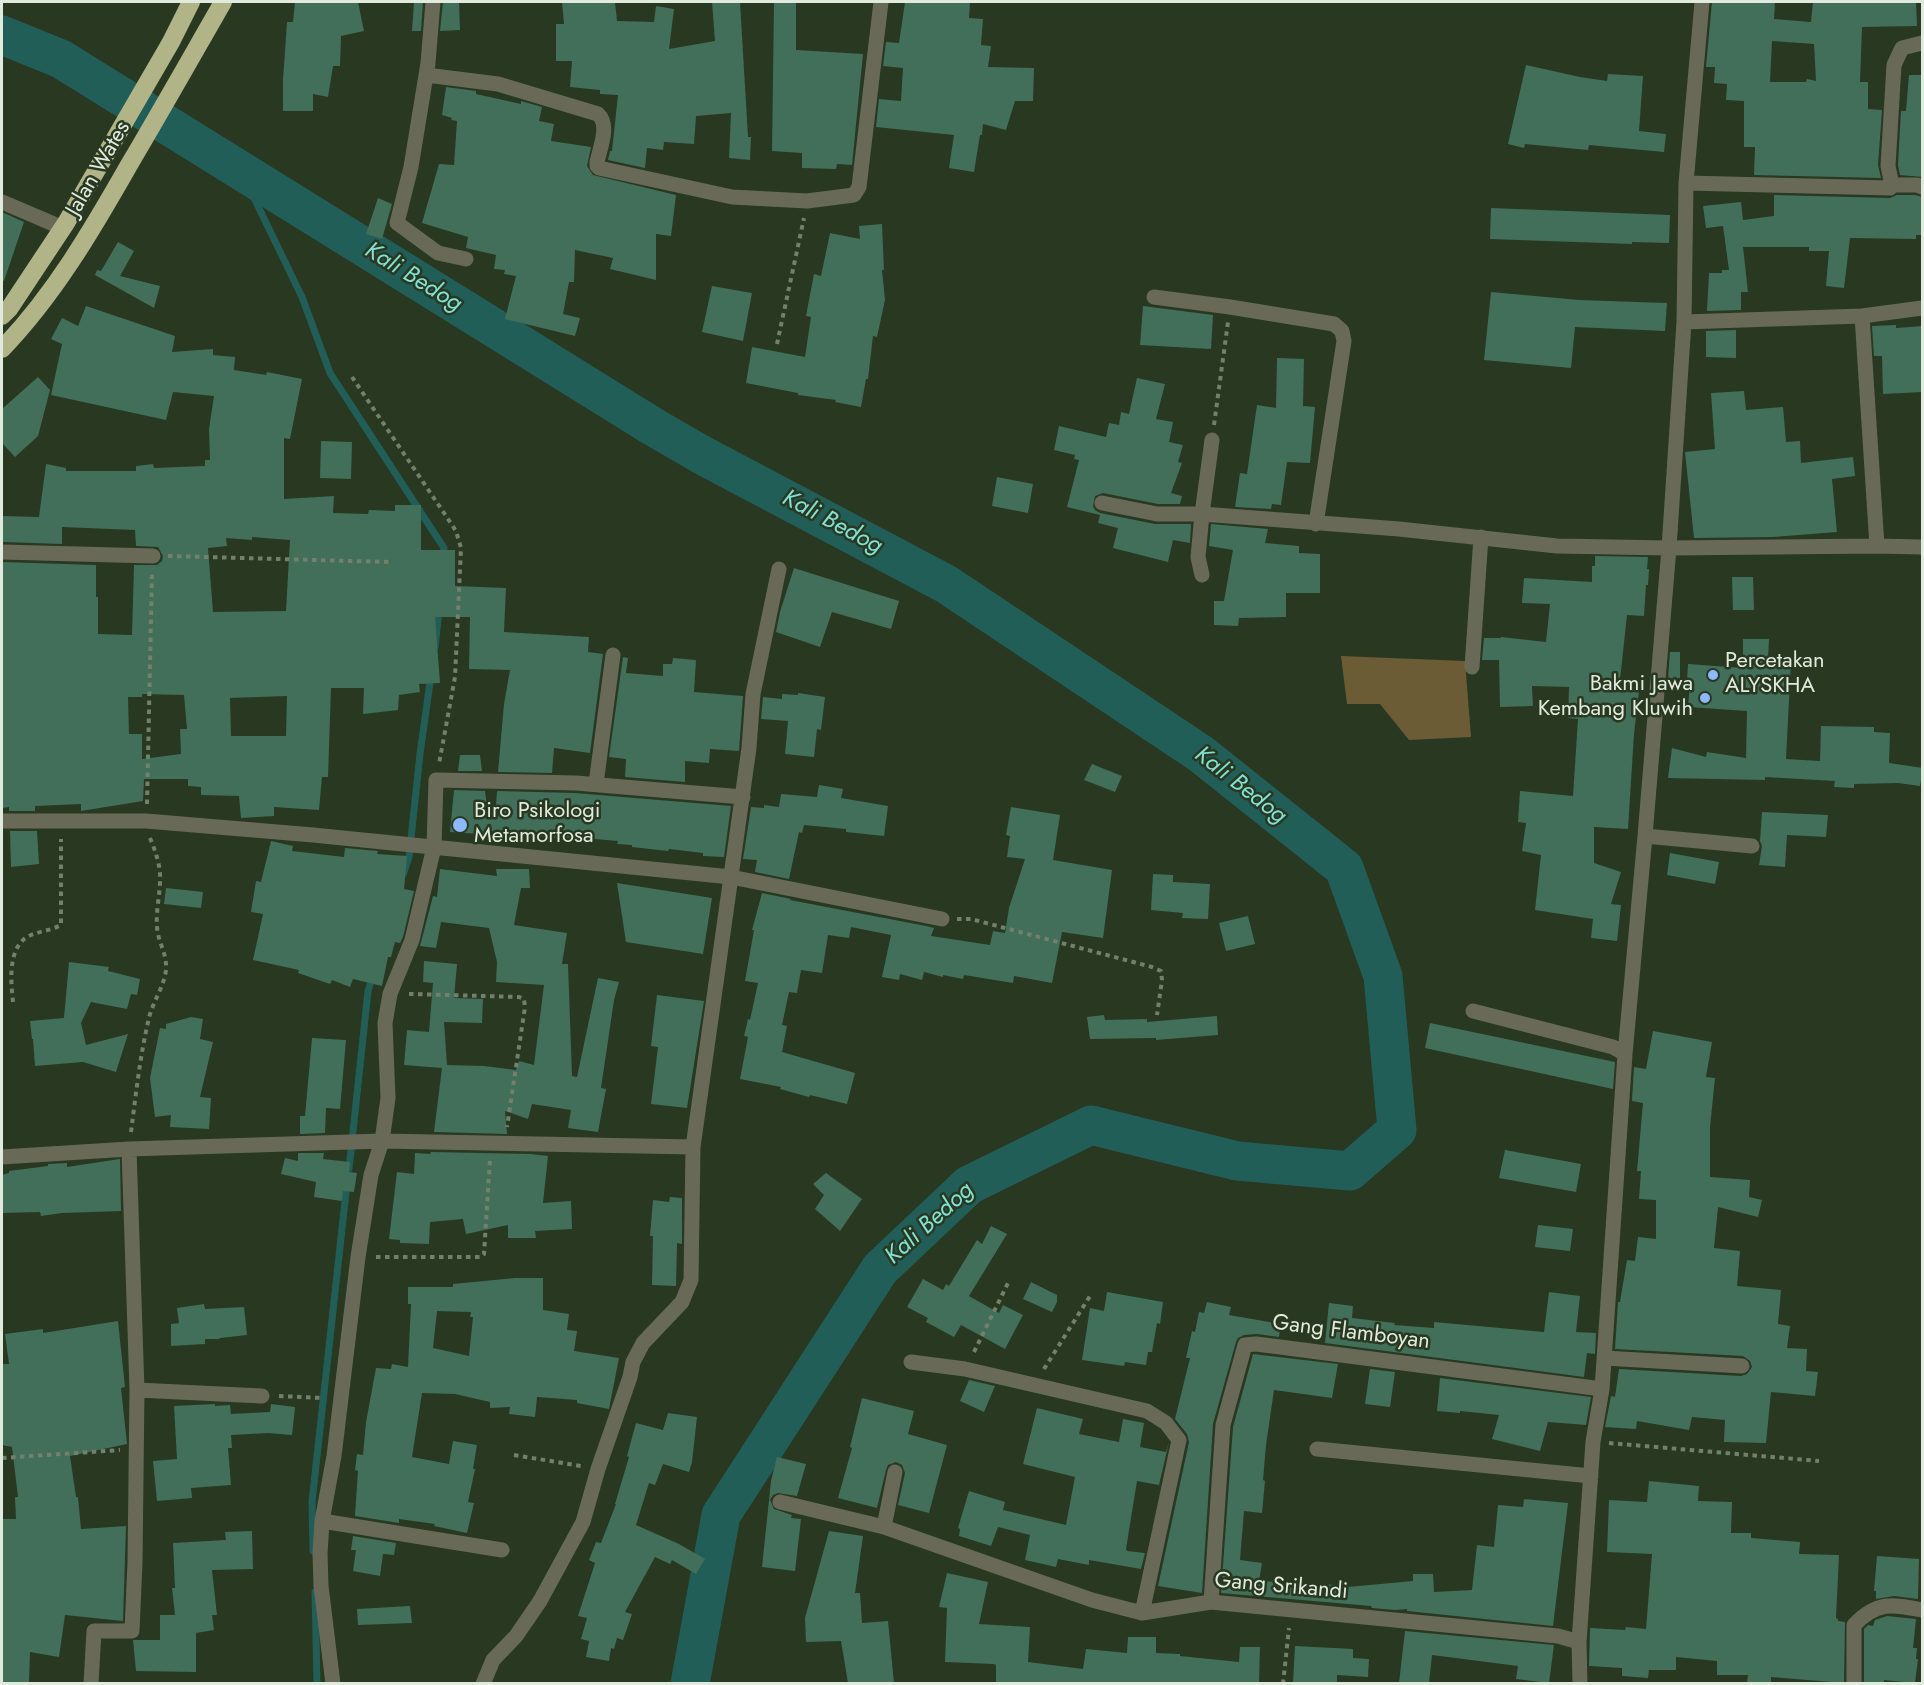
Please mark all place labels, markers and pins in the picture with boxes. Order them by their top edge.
place label: Percetakan ALYSKHA [1725,649,1824,700]
marker: Percetakan ALYSKHA [1706,668,1720,682]
place label: Bakmi Jawa Kembang Kluwih [1538,672,1693,724]
marker: Bakmi Jawa Kembang Kluwih [1698,691,1712,705]
place label: Biro Psikologi Metamorfosa [474,799,600,850]
marker: Biro Psikologi Metamorfosa [451,816,469,834]

